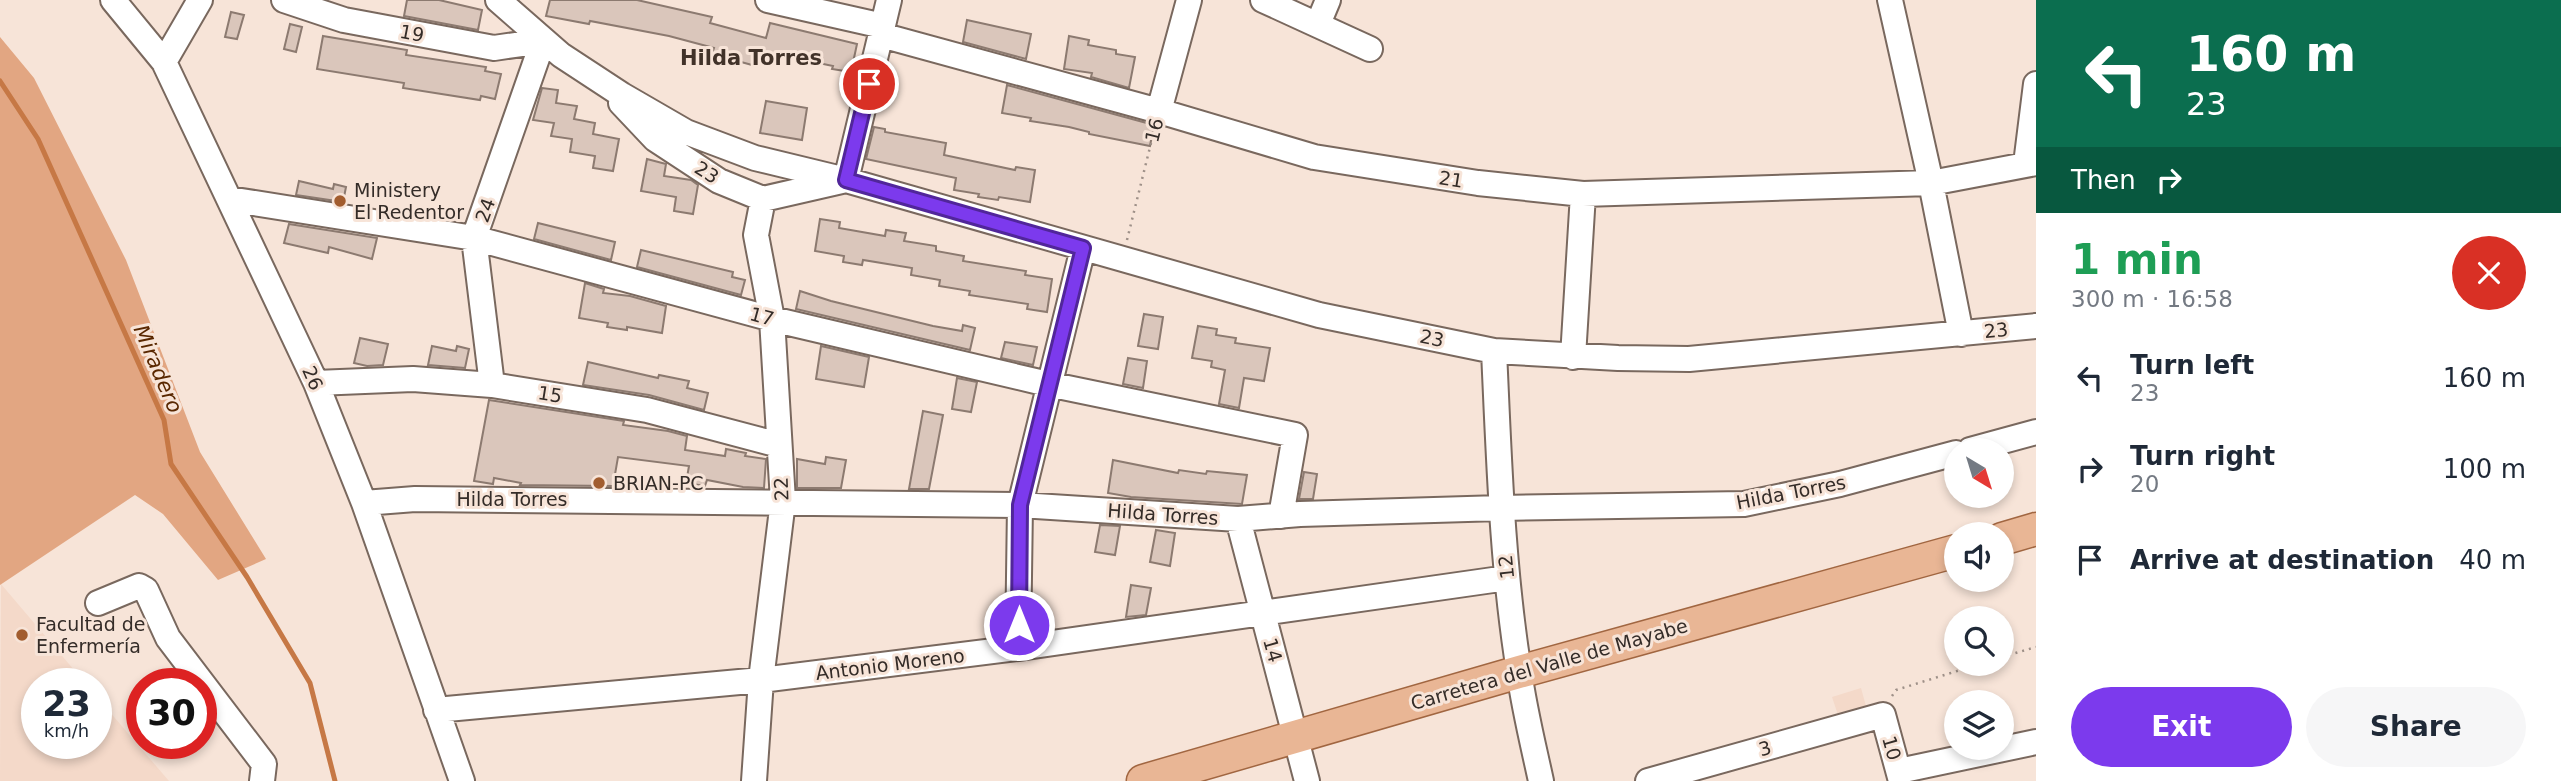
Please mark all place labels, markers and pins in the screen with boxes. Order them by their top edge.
pin [839,54,899,114]
place label: Ministery El Redentor [354,179,464,223]
marker: Ministery El Redentor [332,193,348,209]
place label: BRIAN-PC [613,472,704,494]
marker: BRIAN-PC [591,475,607,491]
place label: Facultad de Enfermería [36,613,146,657]
marker: Facultad de Enfermería [14,627,30,643]

